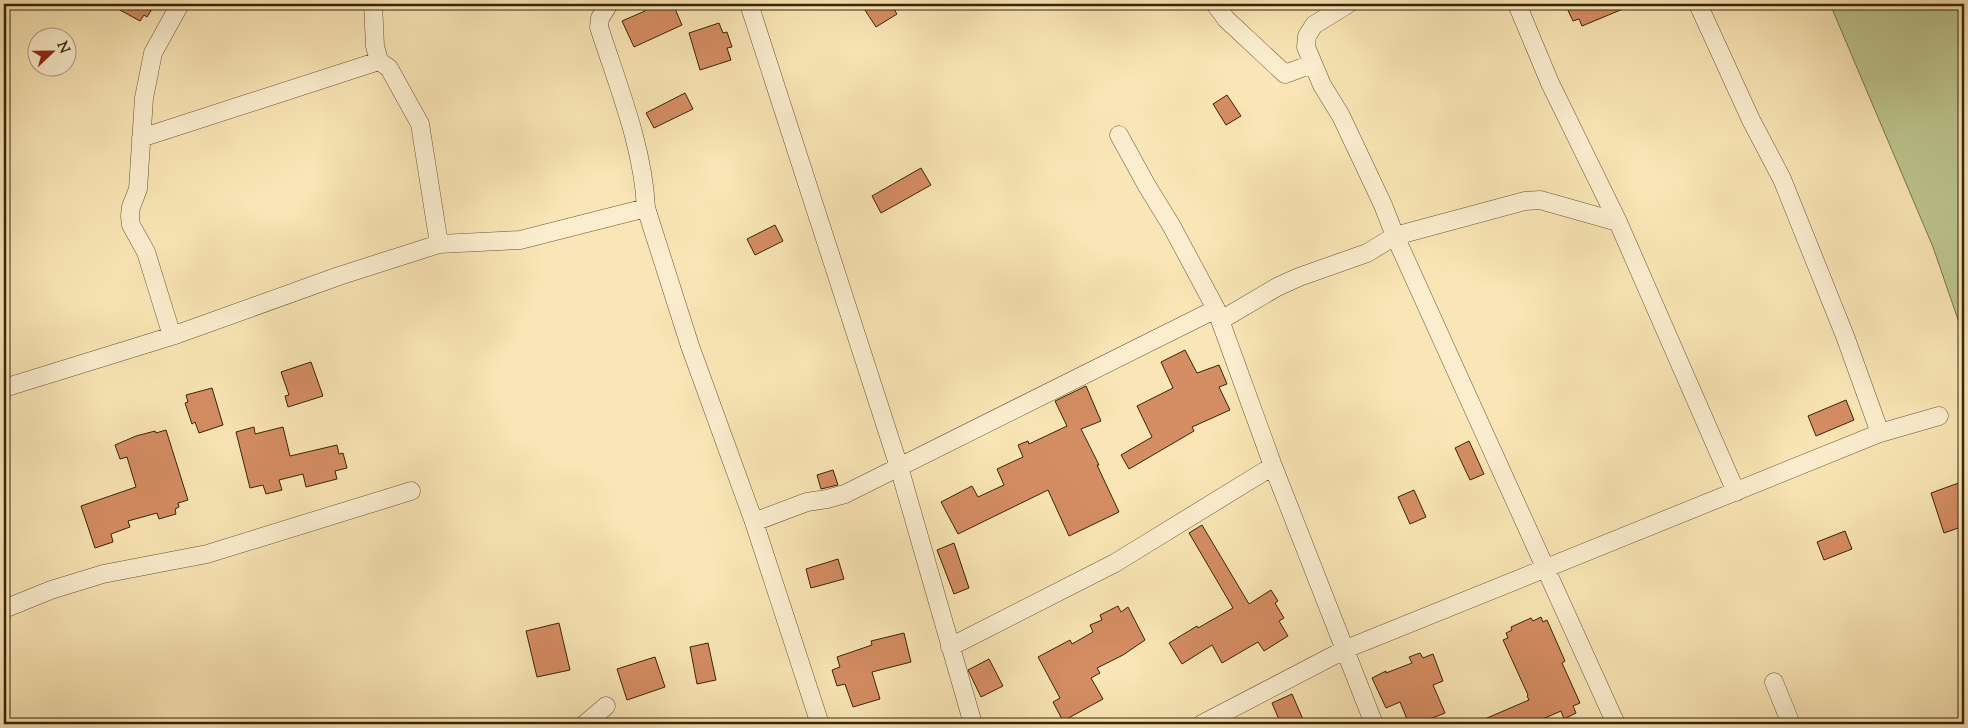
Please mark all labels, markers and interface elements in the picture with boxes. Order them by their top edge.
north arrow [28,28,78,78]
text: N [51,39,74,57]

